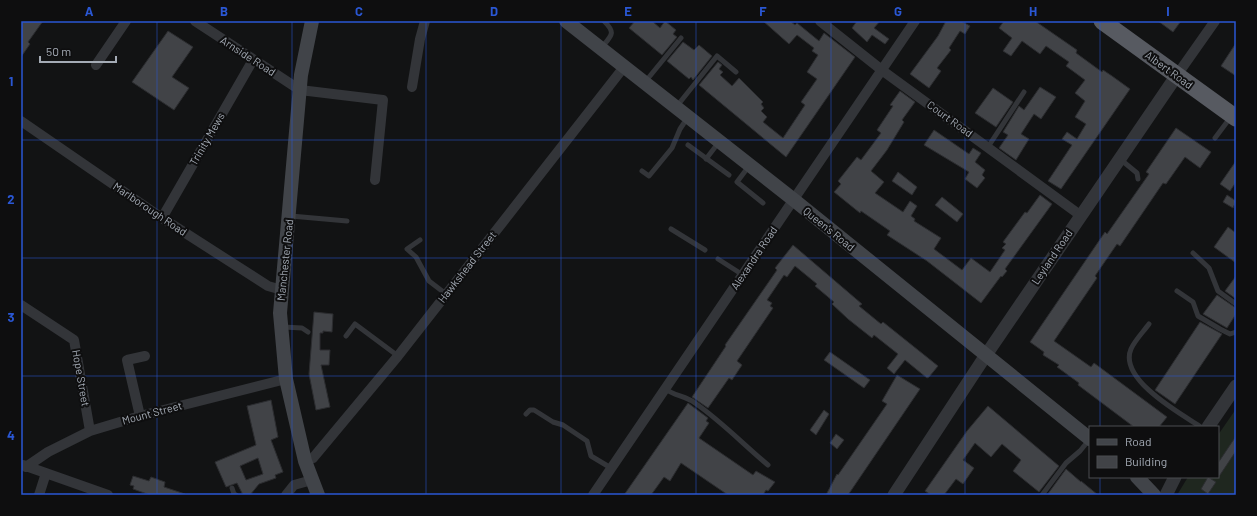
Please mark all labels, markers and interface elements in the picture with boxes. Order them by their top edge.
text: A [85,3,94,19]
text: B [220,3,228,19]
text: C [355,3,363,19]
text: D [490,3,498,19]
text: E [624,3,632,19]
text: F [759,3,767,19]
text: G [894,3,902,19]
text: H [1029,3,1037,19]
text: I [1166,3,1170,19]
street label: Arnside Road [218,33,278,78]
scale bar [40,38,116,64]
text: 50 m [46,44,71,58]
street label: Albert Road [1143,48,1196,91]
text: 1 [9,73,13,89]
street label: Court Road [925,98,976,140]
street label: Trinity Mews [186,110,227,168]
street label: Marlborough Road [111,179,190,238]
text: 2 [7,191,15,207]
street label: Queen's Road [801,204,858,253]
street label: Manchester Road [274,218,295,301]
street label: Alexandra Road [728,224,780,292]
street label: Leyland Road [1028,227,1075,287]
street label: Hawkshead Street [435,228,498,305]
text: 3 [7,309,15,325]
street label: Hope Street [70,349,93,407]
street label: Mount Street [120,398,183,427]
legend [1089,426,1219,478]
text: 4 [7,427,15,443]
text: Road [1125,434,1152,448]
text: Building [1125,454,1167,468]

